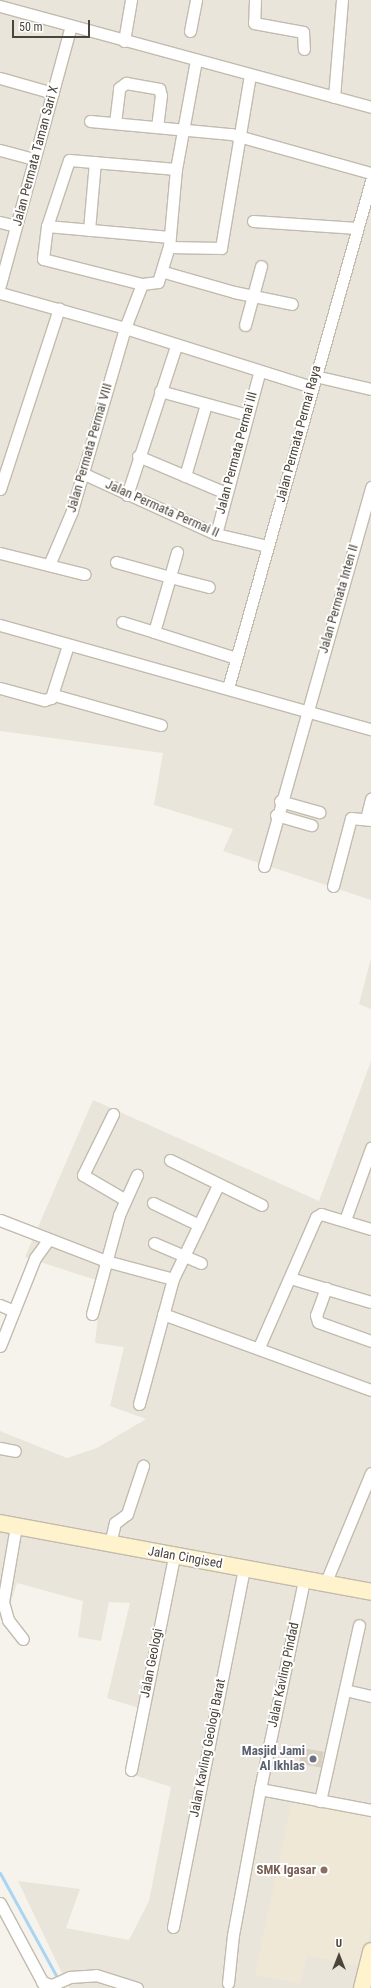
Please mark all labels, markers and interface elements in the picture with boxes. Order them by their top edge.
scale bar [14,12,92,38]
text: 50 m [19,20,43,34]
street label: Jalan Permata Taman Sari X [10,84,62,228]
street label: Jalan Permata Permai Raya [273,364,325,504]
street label: Jalan Permata Permai VIII [64,382,116,514]
street label: Jalan Permata Permai III [213,390,261,516]
street label: Jalan Permata Permai II [103,477,221,541]
street label: Jalan Permata Inten II [316,543,362,655]
street label: Jalan Cingised [146,1544,224,1572]
street label: Jalan Kavling Pindad [265,1621,303,1729]
street label: Jalan Geologi [138,1627,166,1699]
street label: Jalan Kavling Geologi Barat [187,1677,229,1819]
place label: Masjid Jami Al Ikhlas [242,1744,305,1775]
marker: Masjid Jami Al Ikhlas [308,1754,318,1764]
place label: SMK Igasar [256,1862,316,1878]
marker: SMK Igasar [319,1865,329,1875]
north arrow [319,1936,359,1976]
text: U [336,1937,342,1950]

